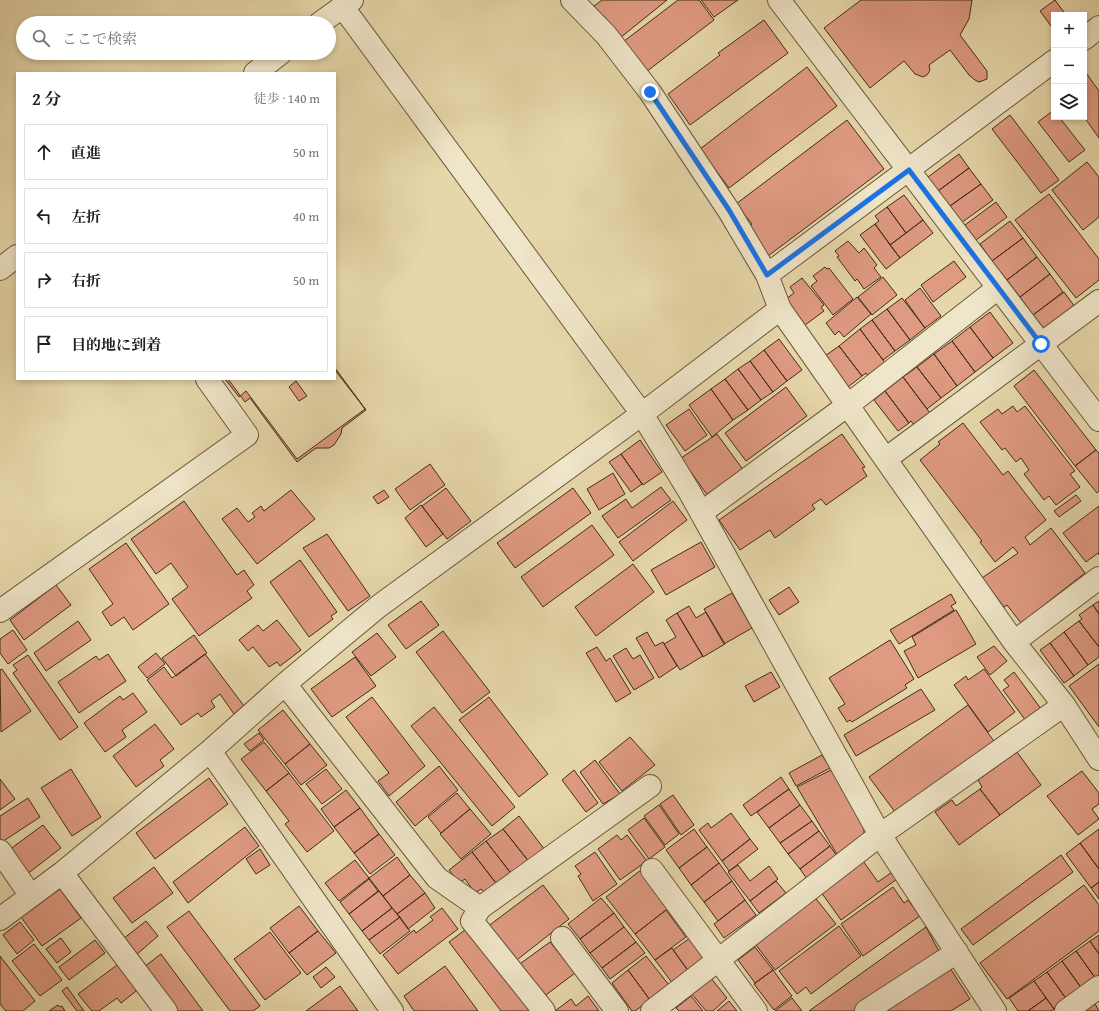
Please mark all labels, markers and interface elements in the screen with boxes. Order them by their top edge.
map controls [1051,12,1087,120]
button: + [1051,12,1087,48]
search box [16,16,336,60]
icon: search [30,27,52,49]
text: ここで検索 [62,28,137,49]
button: − [1051,48,1087,84]
route end [641,83,659,101]
button: layers [1051,84,1087,120]
text: 2 分 [32,86,62,111]
text: 徒歩 · 140 m [254,89,320,108]
icon: ahead [33,141,55,163]
text: 直進 [71,142,101,163]
text: 50 m [293,143,319,162]
icon: left [33,205,55,227]
text: 左折 [71,206,101,227]
text: 40 m [293,207,319,226]
icon: right [33,269,55,291]
text: 右折 [71,270,101,291]
text: 50 m [293,271,319,290]
icon: arrive [33,333,55,355]
text: 目的地に到着 [71,334,161,355]
route start [1032,335,1050,353]

